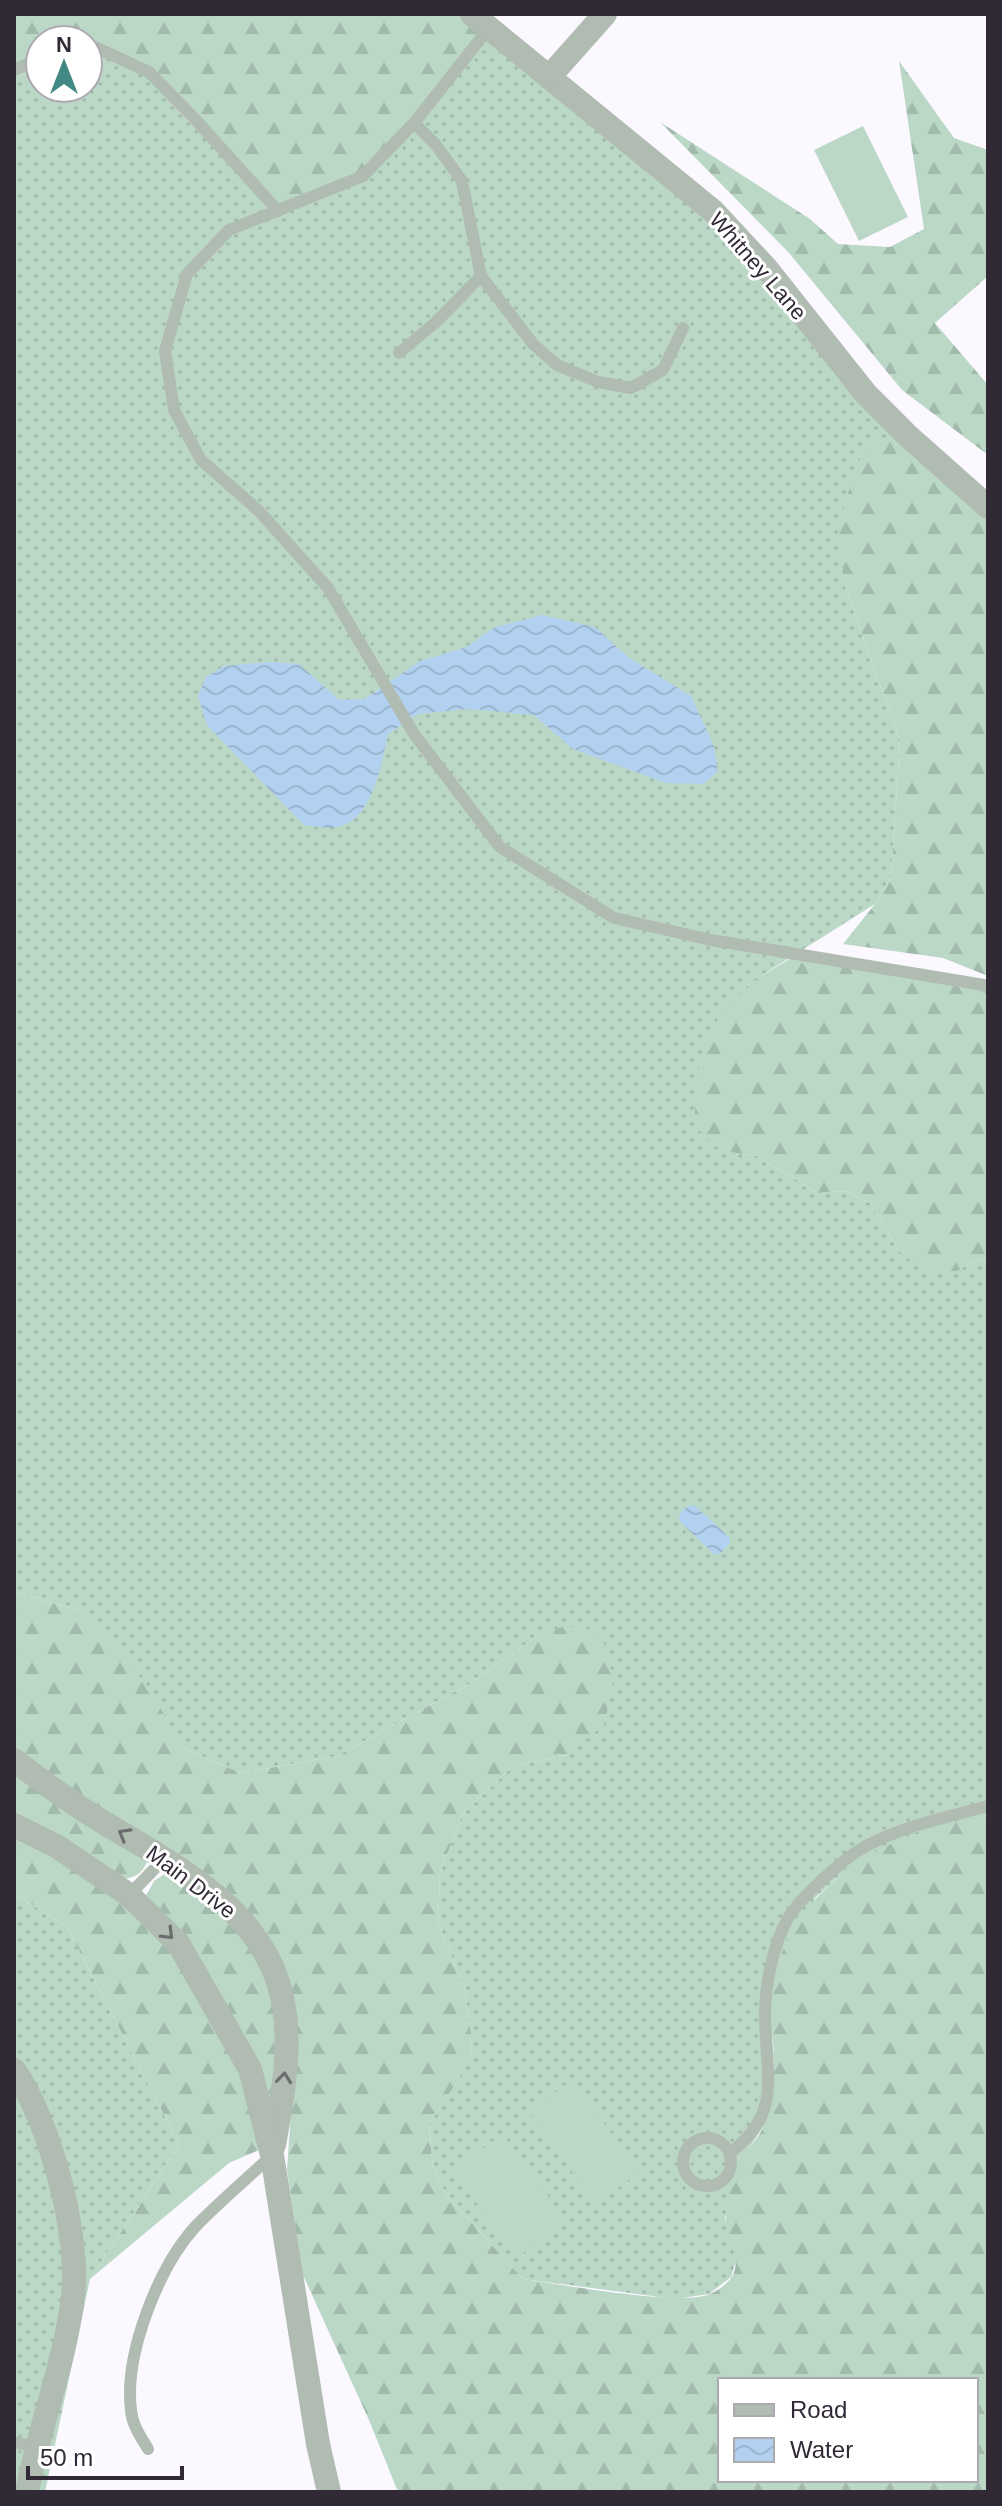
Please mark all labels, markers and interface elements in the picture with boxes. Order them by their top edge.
north arrow [24,24,104,104]
text: N [56,32,72,57]
street label: Whitney Lane [704,207,812,325]
one-way arrow [118,1829,133,1844]
street label: Main Drive [141,1840,241,1924]
one-way arrow [159,1925,173,1939]
one-way arrow [276,2072,293,2085]
legend [718,2378,978,2482]
text: Road [790,2396,847,2423]
scale bar [28,2430,182,2480]
text: Water [790,2436,853,2463]
text: 50 m [40,2444,93,2471]

